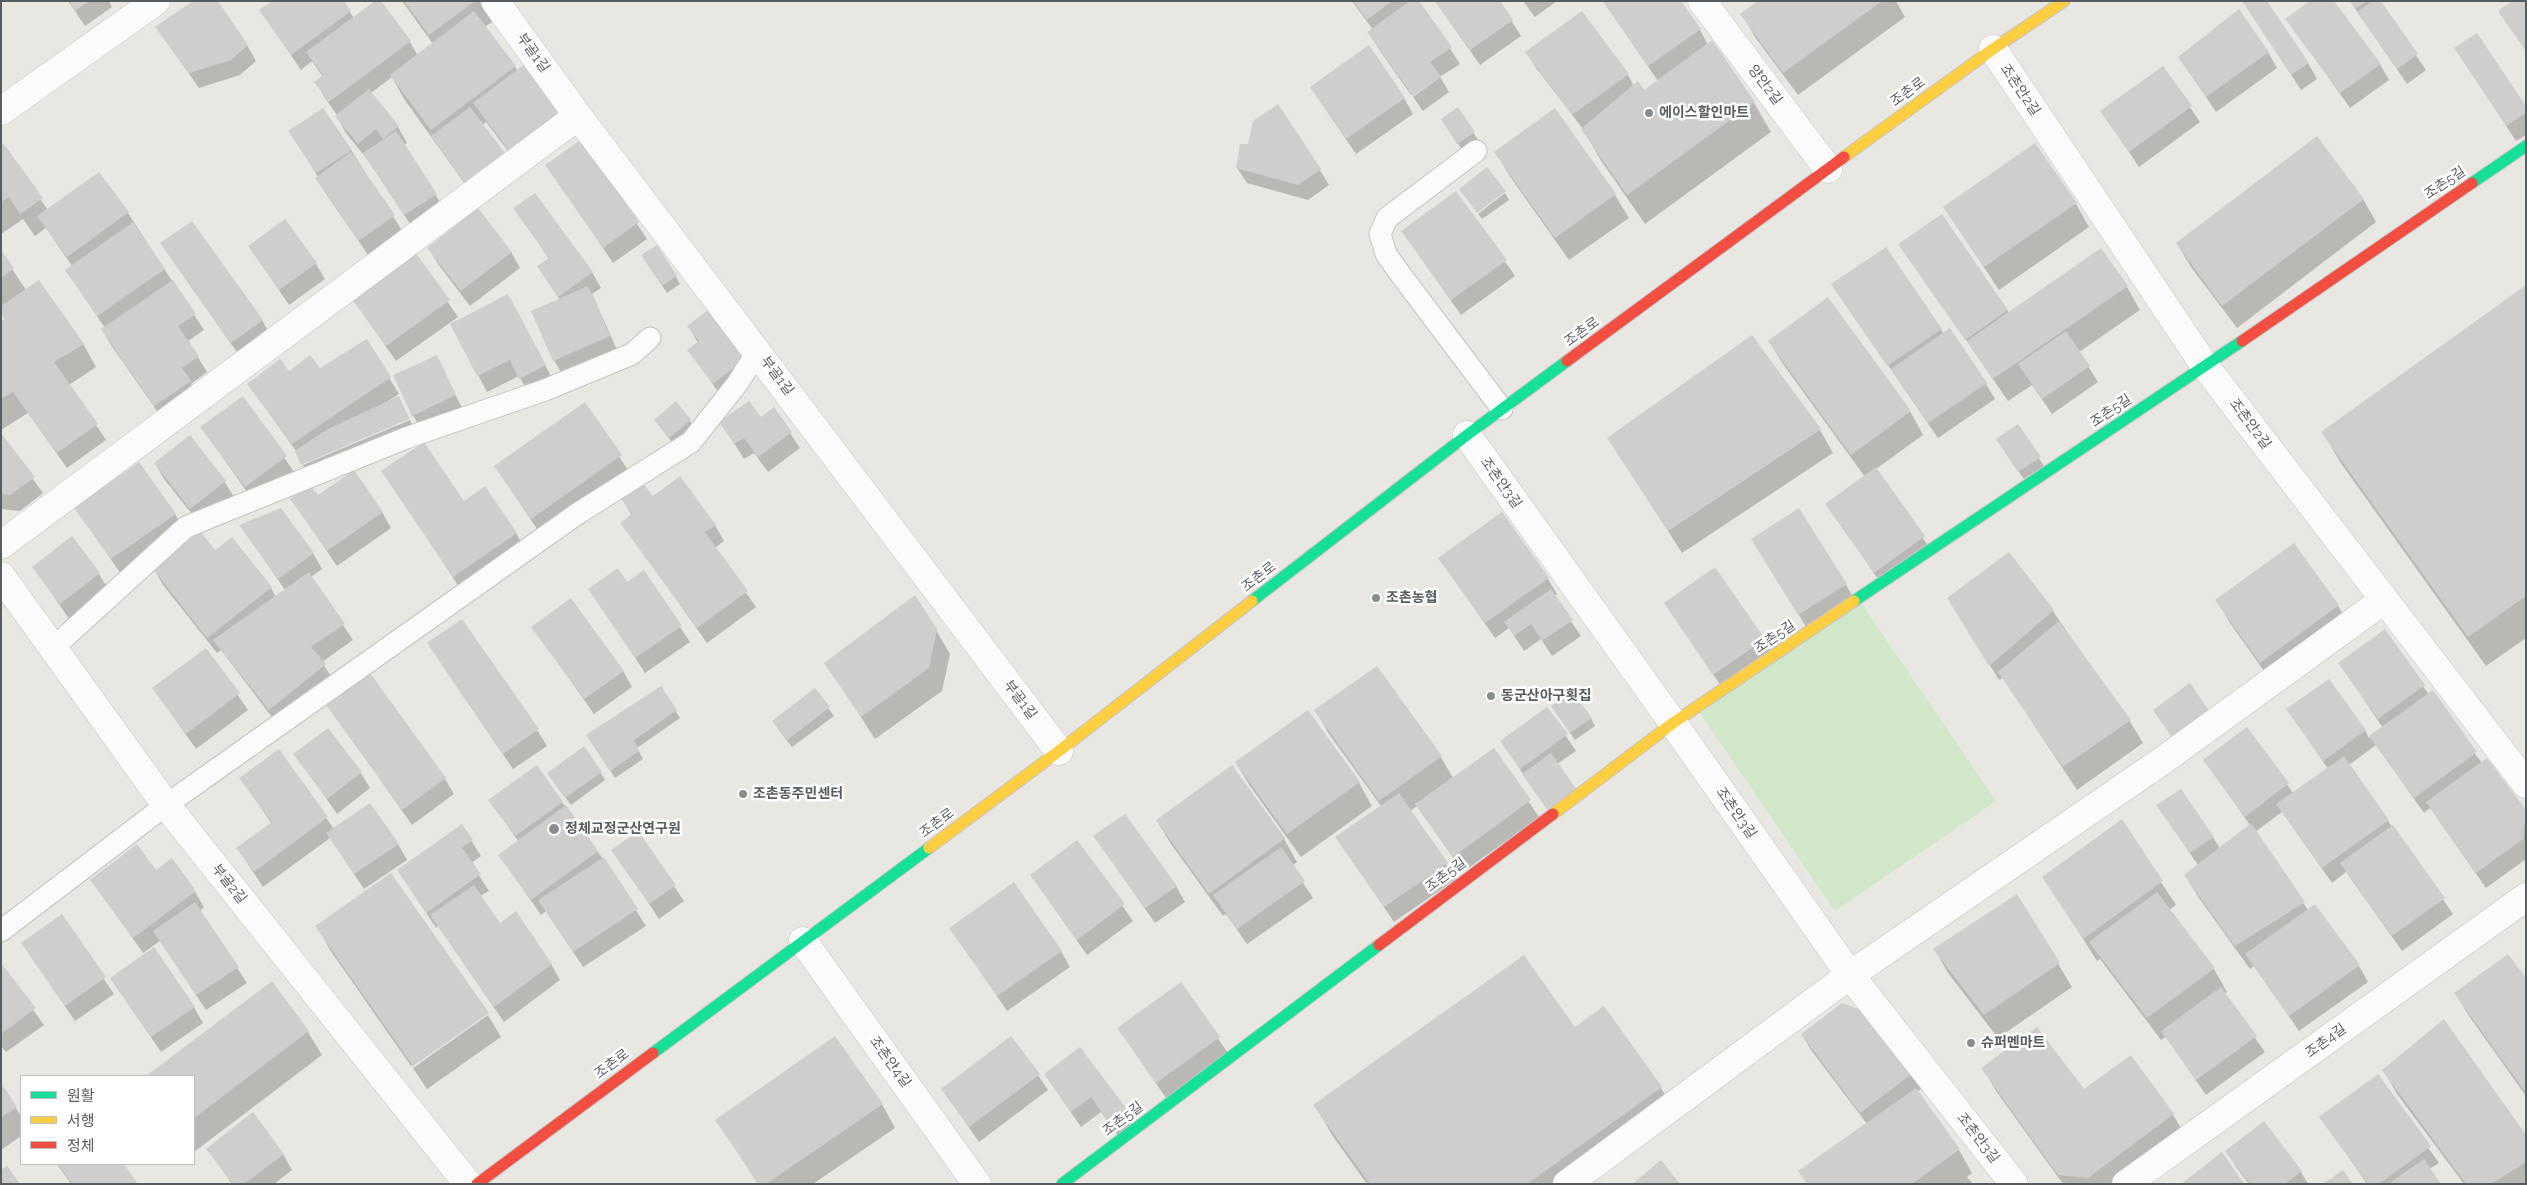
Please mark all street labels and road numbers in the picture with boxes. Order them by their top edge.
street label: 부골1길 [513,30,553,76]
street label: 조촌안2길 [1997,61,2043,119]
street label: 양안2길 [1744,62,1786,108]
street label: 조촌로 [1887,74,1929,110]
street label: 조촌5길 [2421,163,2469,203]
street label: 조촌로 [1561,314,1603,350]
street label: 부골1길 [757,353,797,399]
street label: 조촌5길 [2087,391,2135,431]
street label: 조촌안2길 [2226,395,2274,453]
street label: 조촌안3길 [1477,454,1525,512]
street label: 조촌로 [1239,558,1279,596]
street label: 조촌5길 [1751,617,1799,657]
street label: 부골1길 [1000,677,1040,723]
street label: 조촌안3길 [1712,784,1760,842]
street label: 조촌로 [917,805,957,841]
street label: 조촌5길 [1422,854,1470,896]
street label: 부골2길 [208,861,250,907]
street label: 조촌4길 [2302,1021,2350,1061]
street label: 조촌안4길 [866,1033,914,1091]
street label: 조촌로 [592,1046,632,1082]
street label: 조촌5길 [1099,1098,1147,1140]
street label: 조촌안3길 [1953,1110,2003,1166]

